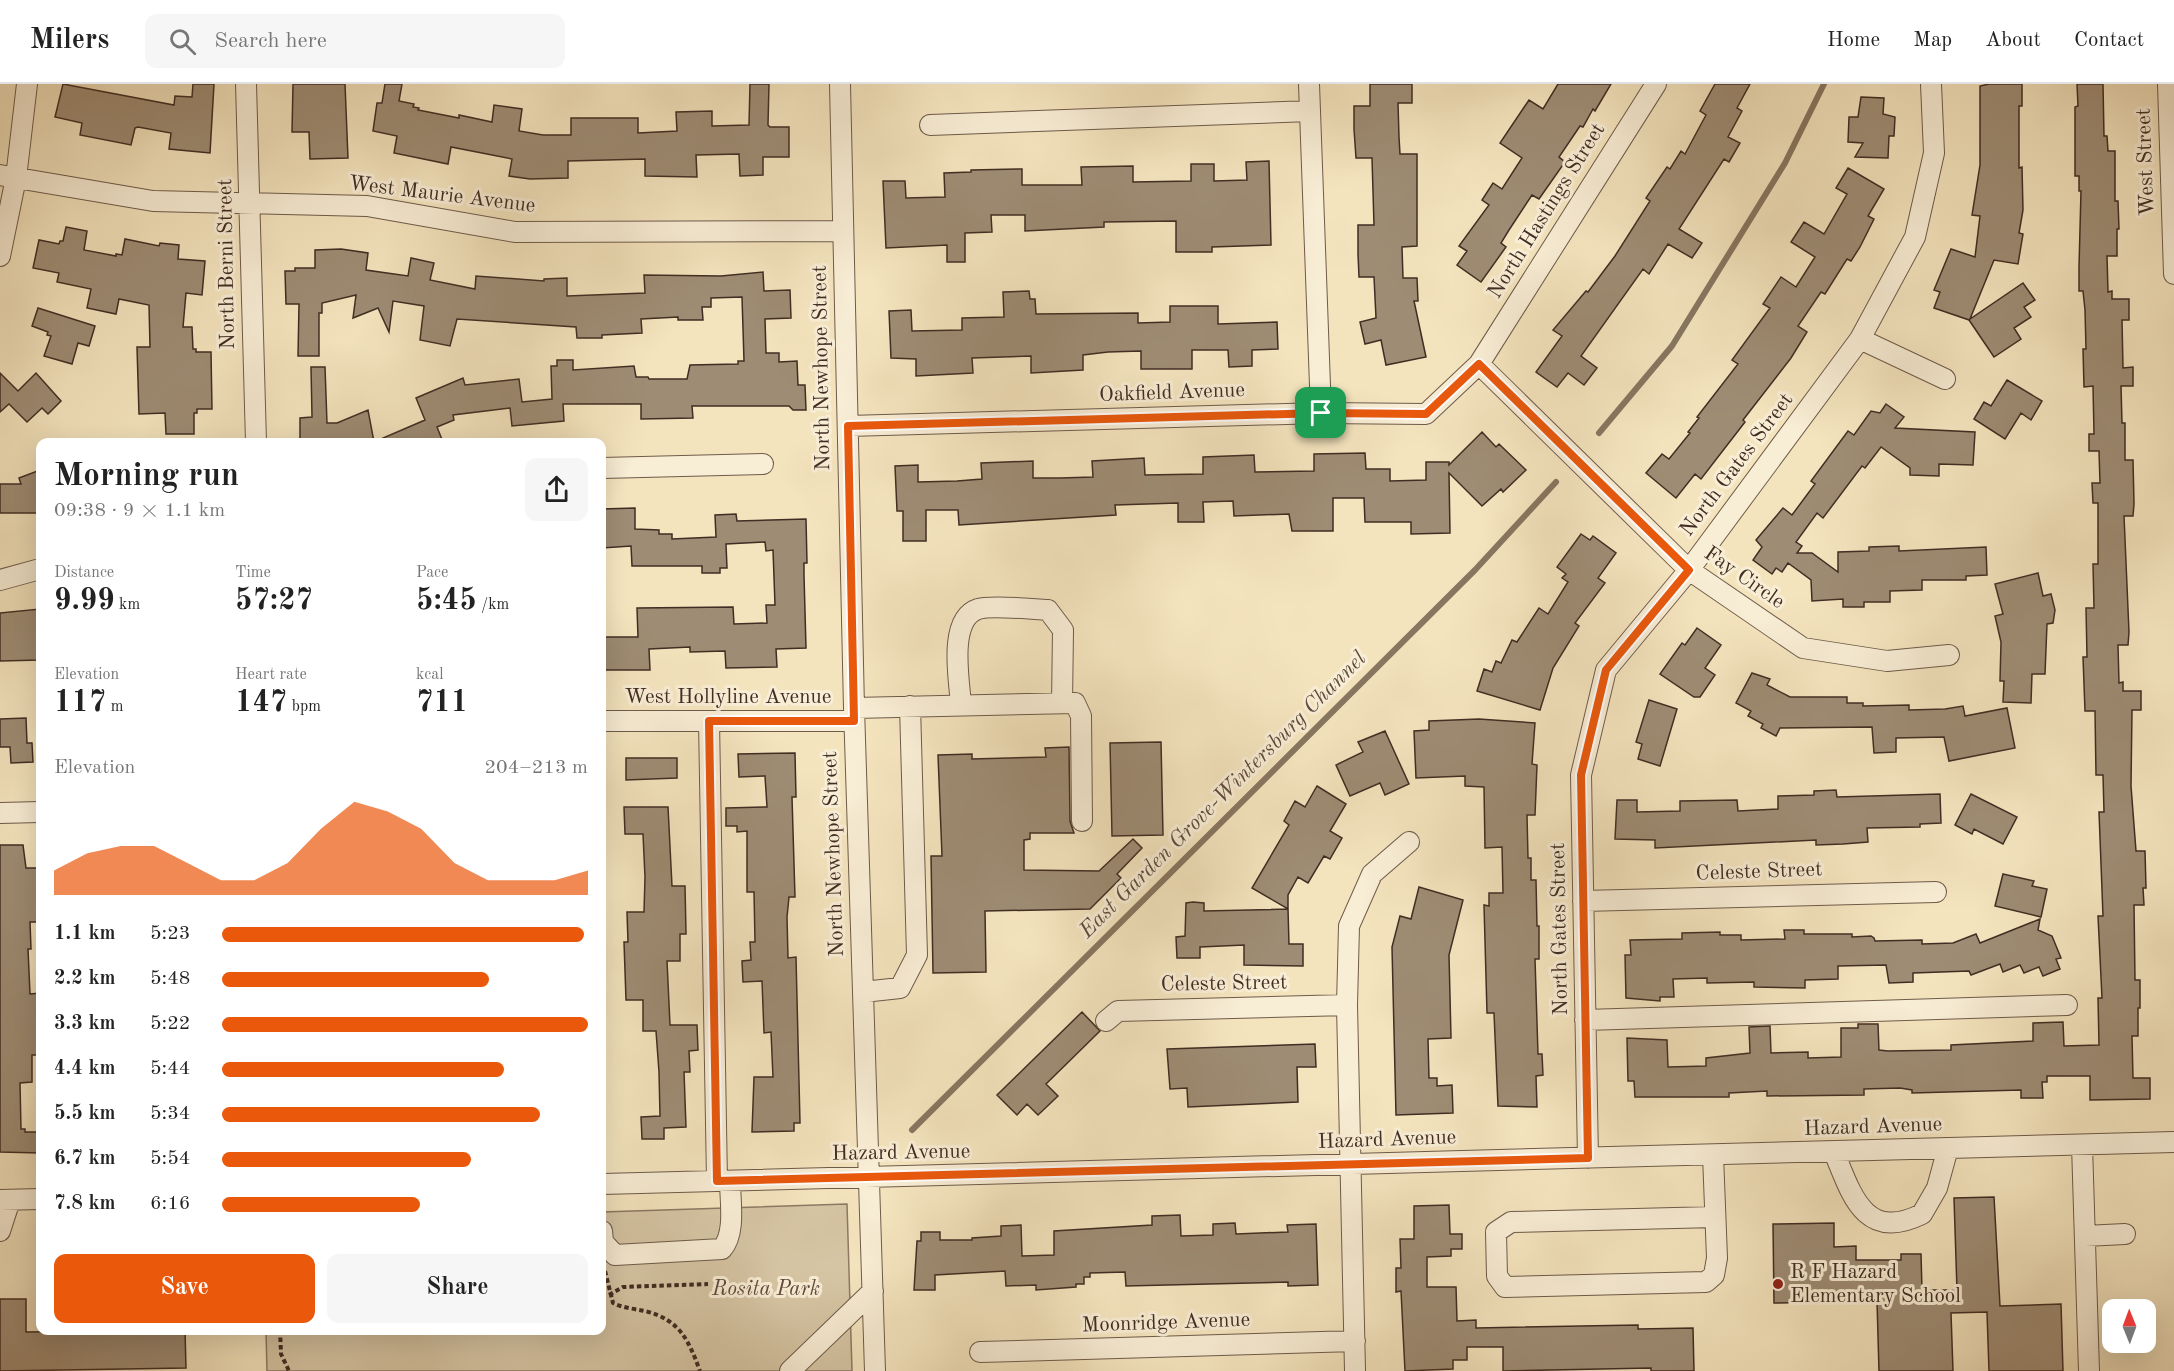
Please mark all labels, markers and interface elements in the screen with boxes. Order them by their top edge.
search box [145,14,565,68]
icon: search [166,25,199,58]
text: Milers [30,27,109,55]
text: Search here [214,30,327,52]
text: Home [1827,30,1880,51]
text: Map [1913,30,1952,51]
text: About [1985,30,2041,51]
text: Contact [2074,30,2144,51]
street label: West Street [2134,108,2158,216]
street label: North Hastings Street [1485,120,1609,302]
street label: West Maurie Avenue [347,173,537,217]
street label: North Berni Street [215,178,239,350]
street label: North Newhope Street [810,265,834,471]
street label: Oakfield Avenue [1099,380,1245,406]
pin [1295,387,1346,438]
street label: North Gates Street [1677,390,1797,540]
icon: arrive [1304,396,1337,429]
button: share [525,458,588,521]
text: Morning run [54,460,239,493]
text: 09:38 · 9 × 1.1 km [54,501,225,521]
street label: Fay Circle [1700,543,1788,613]
text: Distance [54,565,114,581]
text: Time [235,565,271,581]
text: Pace [416,565,448,581]
text: 9.99 [54,586,115,616]
text: 57:27 [235,586,313,616]
text: 5:45 [416,586,477,616]
text: km [115,597,140,613]
text: /km [477,597,509,613]
water label: East Garden Grove-Wintersburg Channel [1075,647,1371,943]
text: Elevation [54,667,119,683]
text: Heart rate [235,667,307,683]
text: kcal [416,667,444,683]
street label: West Hollyline Avenue [625,687,831,708]
text: 117 [54,688,106,718]
text: 147 [235,688,287,718]
text: 711 [416,688,468,718]
text: m [106,699,123,715]
text: bpm [287,699,321,715]
street label: North Newhope Street [820,751,848,957]
text: Elevation [54,758,135,778]
text: 204–213 m [485,758,588,778]
street label: North Gates Street [1548,842,1572,1016]
street label: Celeste Street [1695,859,1823,885]
text: 1.1 km [54,924,116,944]
text: 5:23 [150,924,190,944]
text: 2.2 km [54,969,116,989]
text: 5:48 [150,969,190,989]
street label: Celeste Street [1160,972,1288,996]
text: 3.3 km [54,1014,116,1034]
text: 5:22 [150,1014,190,1034]
text: 4.4 km [54,1059,116,1079]
text: 5:44 [150,1059,190,1079]
text: 5.5 km [54,1104,116,1124]
text: 5:34 [150,1104,190,1124]
street label: Hazard Avenue [1803,1114,1943,1140]
street label: Hazard Avenue [1317,1127,1457,1153]
street label: Hazard Avenue [831,1141,971,1165]
text: 6.7 km [54,1149,116,1169]
text: 5:54 [150,1149,190,1169]
text: 7.8 km [54,1194,116,1214]
text: 6:16 [150,1194,190,1214]
button: Save [54,1254,315,1323]
button: Share [327,1254,588,1323]
place label: R F Hazard Elementary School [1790,1262,1961,1307]
marker: R F Hazard Elementary School [1771,1277,1785,1291]
park label: Rosita Park [711,1279,820,1300]
north arrow [2102,1299,2156,1353]
map controls [2102,1299,2156,1353]
street label: Moonridge Avenue [1081,1310,1251,1336]

